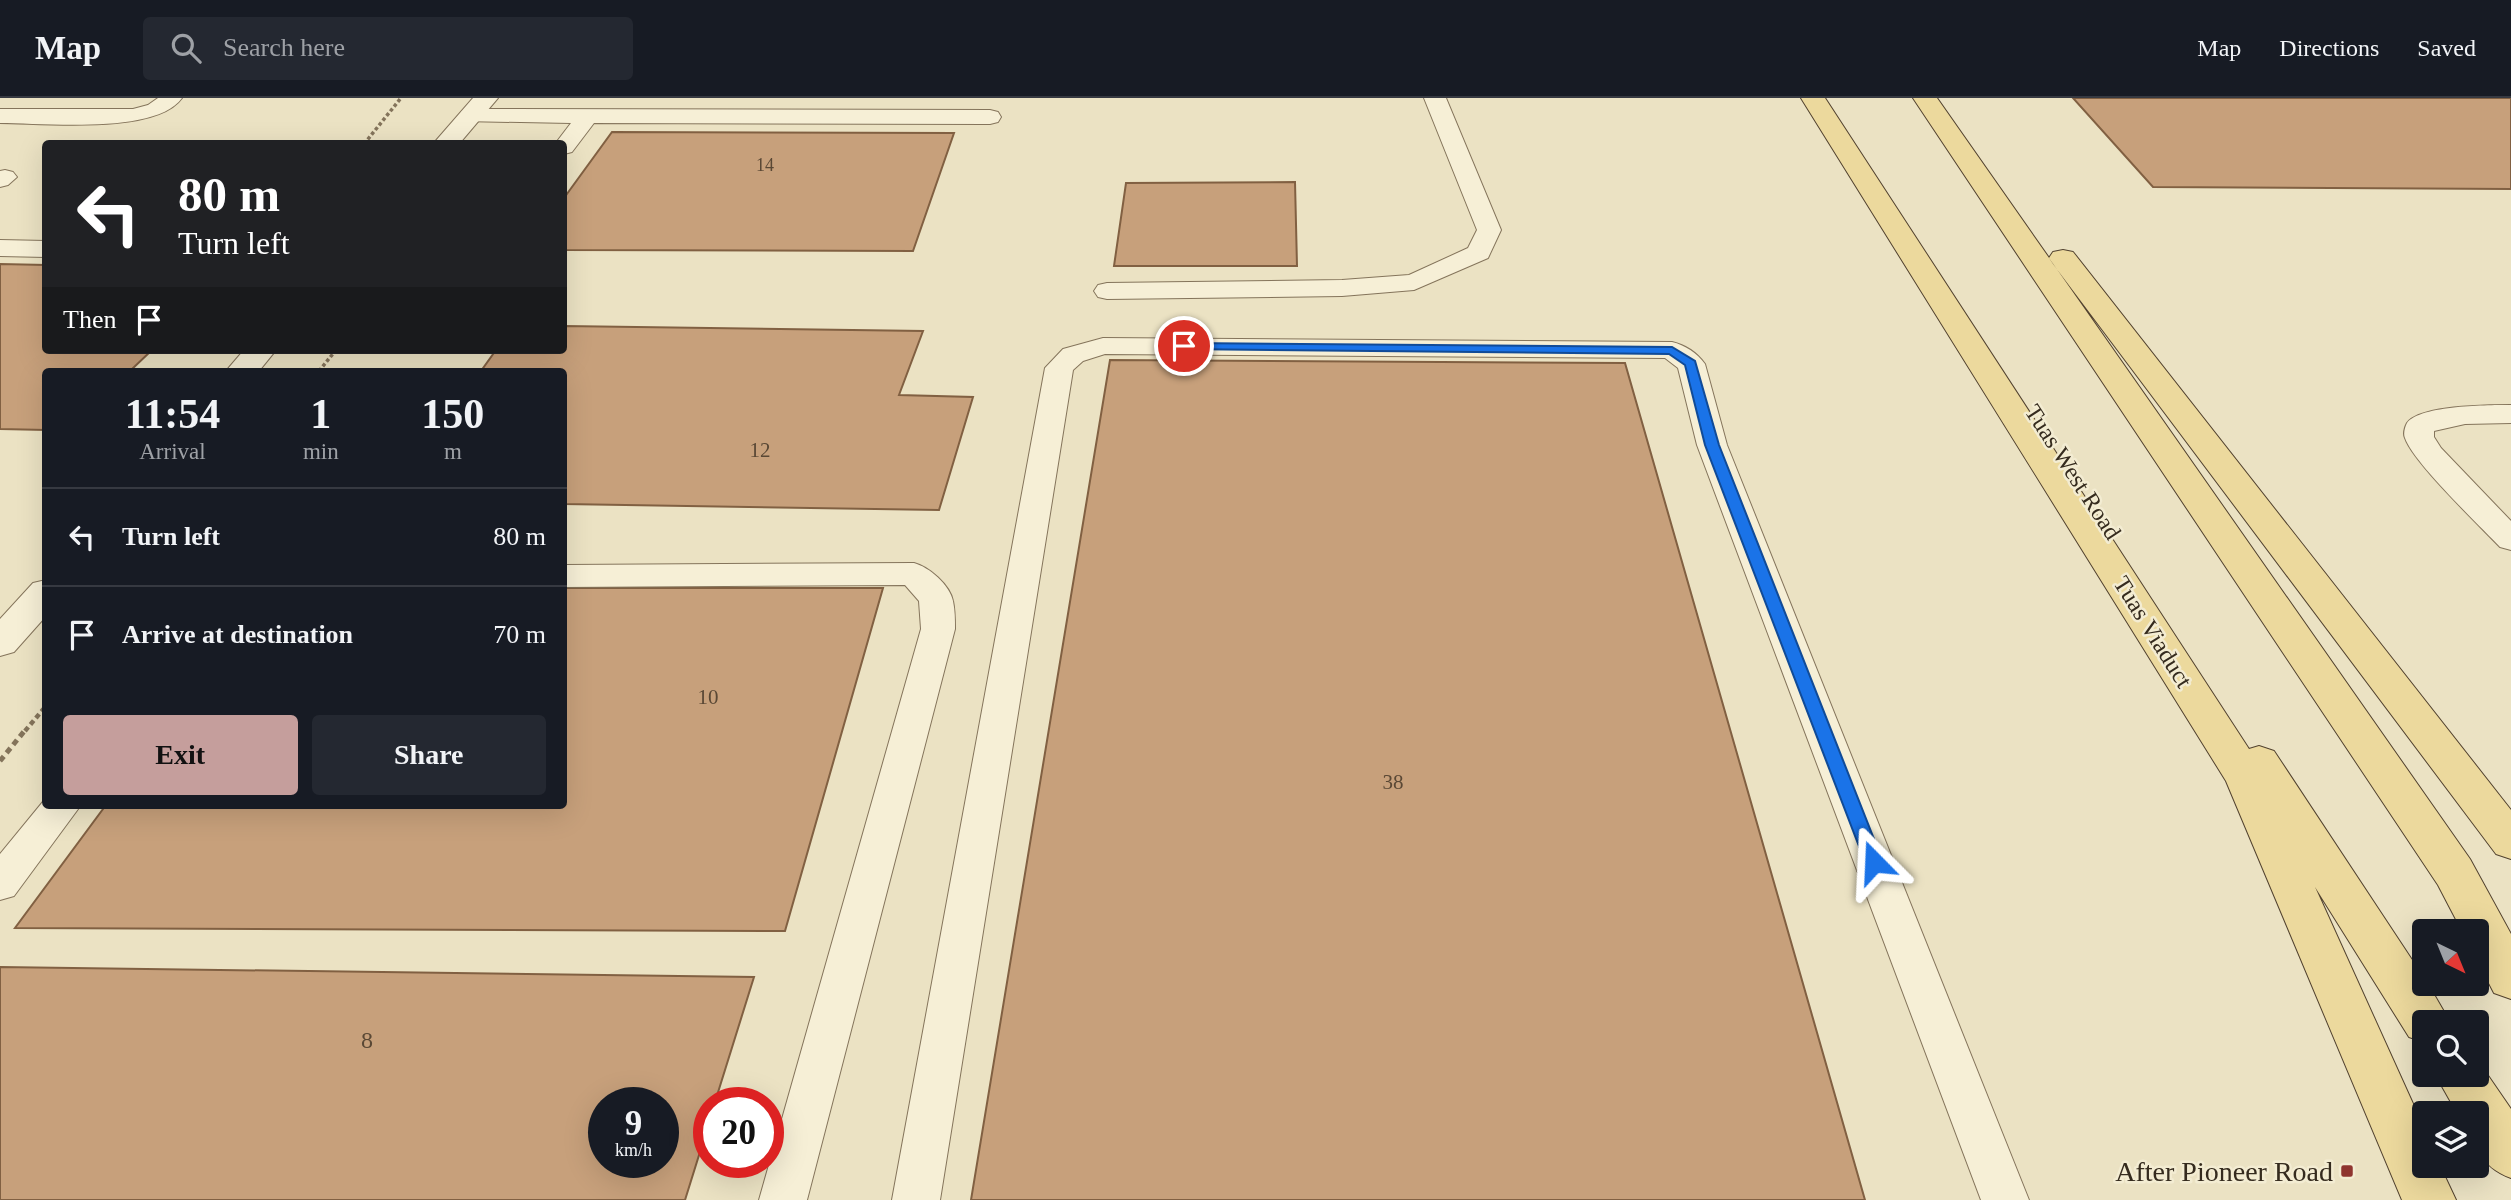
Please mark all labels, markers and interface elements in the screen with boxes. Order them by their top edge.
search box [143,17,633,80]
icon: search [167,29,205,67]
text: Map [35,30,101,66]
text: Search here [223,33,345,62]
text: Map [2197,35,2241,61]
text: Directions [2279,35,2379,61]
text: Saved [2417,35,2476,61]
house number: 14 [756,155,774,175]
text: 80 m [178,167,280,222]
icon: left [63,168,154,259]
text: Turn left [178,225,290,261]
icon: arrive [130,301,168,339]
text: Then [63,305,116,334]
pin [1154,316,1214,376]
icon: arrive [1165,327,1203,365]
text: 11:54 [125,391,220,437]
text: 1 [310,391,331,437]
text: 150 [421,391,484,437]
street label: Tuas West Road [2020,400,2126,544]
house number: 12 [750,438,771,462]
text: Arrival [139,439,206,464]
text: min [303,439,339,464]
text: m [444,439,462,464]
icon: left [63,518,101,556]
text: Turn left [122,522,220,551]
text: 80 m [493,522,546,551]
street label: Tuas Viaduct [2109,572,2198,693]
icon: arrive [63,616,101,654]
text: Arrive at destination [122,620,353,649]
text: 70 m [493,620,546,649]
house number: 10 [698,685,719,709]
button: Exit [63,715,298,795]
button: Share [312,715,546,795]
house number: 38 [1383,770,1404,794]
position arrow [1837,825,1911,899]
north arrow [2412,919,2488,996]
map controls [2412,919,2489,1178]
button: search [2412,1010,2489,1087]
house number: 8 [361,1027,373,1053]
speed limit sign: 20 [693,1087,784,1178]
button: layers [2412,1101,2489,1178]
text: 9 [625,1104,642,1143]
text: km/h [615,1140,652,1160]
place label: After Pioneer Road [2115,1156,2333,1187]
marker: After Pioneer Road [2339,1163,2355,1179]

